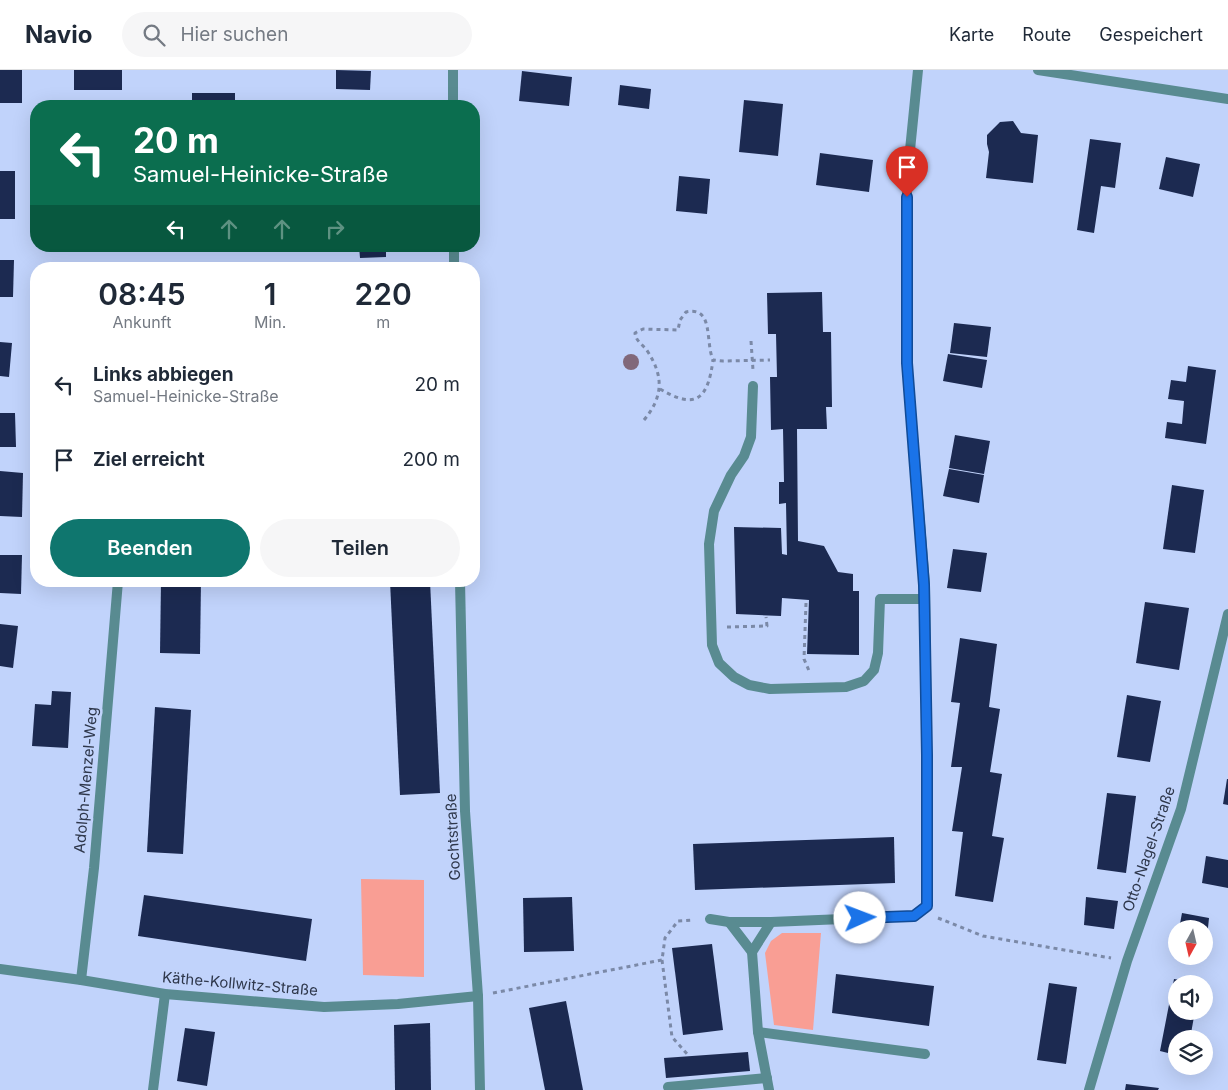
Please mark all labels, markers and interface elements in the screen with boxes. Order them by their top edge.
search box [122,12,472,57]
text: Navio [25,20,92,49]
icon: search [140,21,168,49]
text: Hier suchen [180,23,288,46]
text: Karte [949,24,994,45]
text: Route [1022,24,1071,45]
text: Gespeichert [1099,24,1203,45]
text: 20 m [133,119,219,161]
icon: left [50,120,115,185]
pin [886,146,928,197]
icon: arrive [893,153,921,181]
text: Samuel-Heinicke-Straße [133,161,388,187]
icon: left [162,215,190,243]
icon: ahead [215,215,243,243]
icon: ahead [268,215,296,243]
icon: right [321,215,349,243]
text: 08:45 [98,276,186,312]
text: 1 [264,276,276,312]
text: 220 [355,276,412,312]
text: Ankunft [113,312,171,332]
text: Min. [254,312,286,332]
text: m [376,312,390,332]
text: Links abbiegen [93,363,234,386]
icon: left [50,371,78,399]
text: 20 m [414,373,460,396]
text: Samuel-Heinicke-Straße [93,386,279,406]
icon: arrive [50,446,78,474]
text: Ziel erreicht [93,448,205,471]
text: 200 m [402,448,460,471]
button: Beenden [50,519,250,577]
button: Teilen [260,519,460,577]
street label: Adolph-Menzel-Weg [70,706,101,854]
street label: Otto-Nagel-Straße [1118,784,1179,914]
street label: Gochtstraße [441,793,464,881]
position arrow [833,891,885,943]
north arrow [1168,920,1212,965]
map controls [1168,920,1213,1075]
street label: Käthe-Kollwitz-Straße [161,967,319,1000]
button: sound [1168,975,1213,1020]
button: layers [1168,1030,1213,1075]

